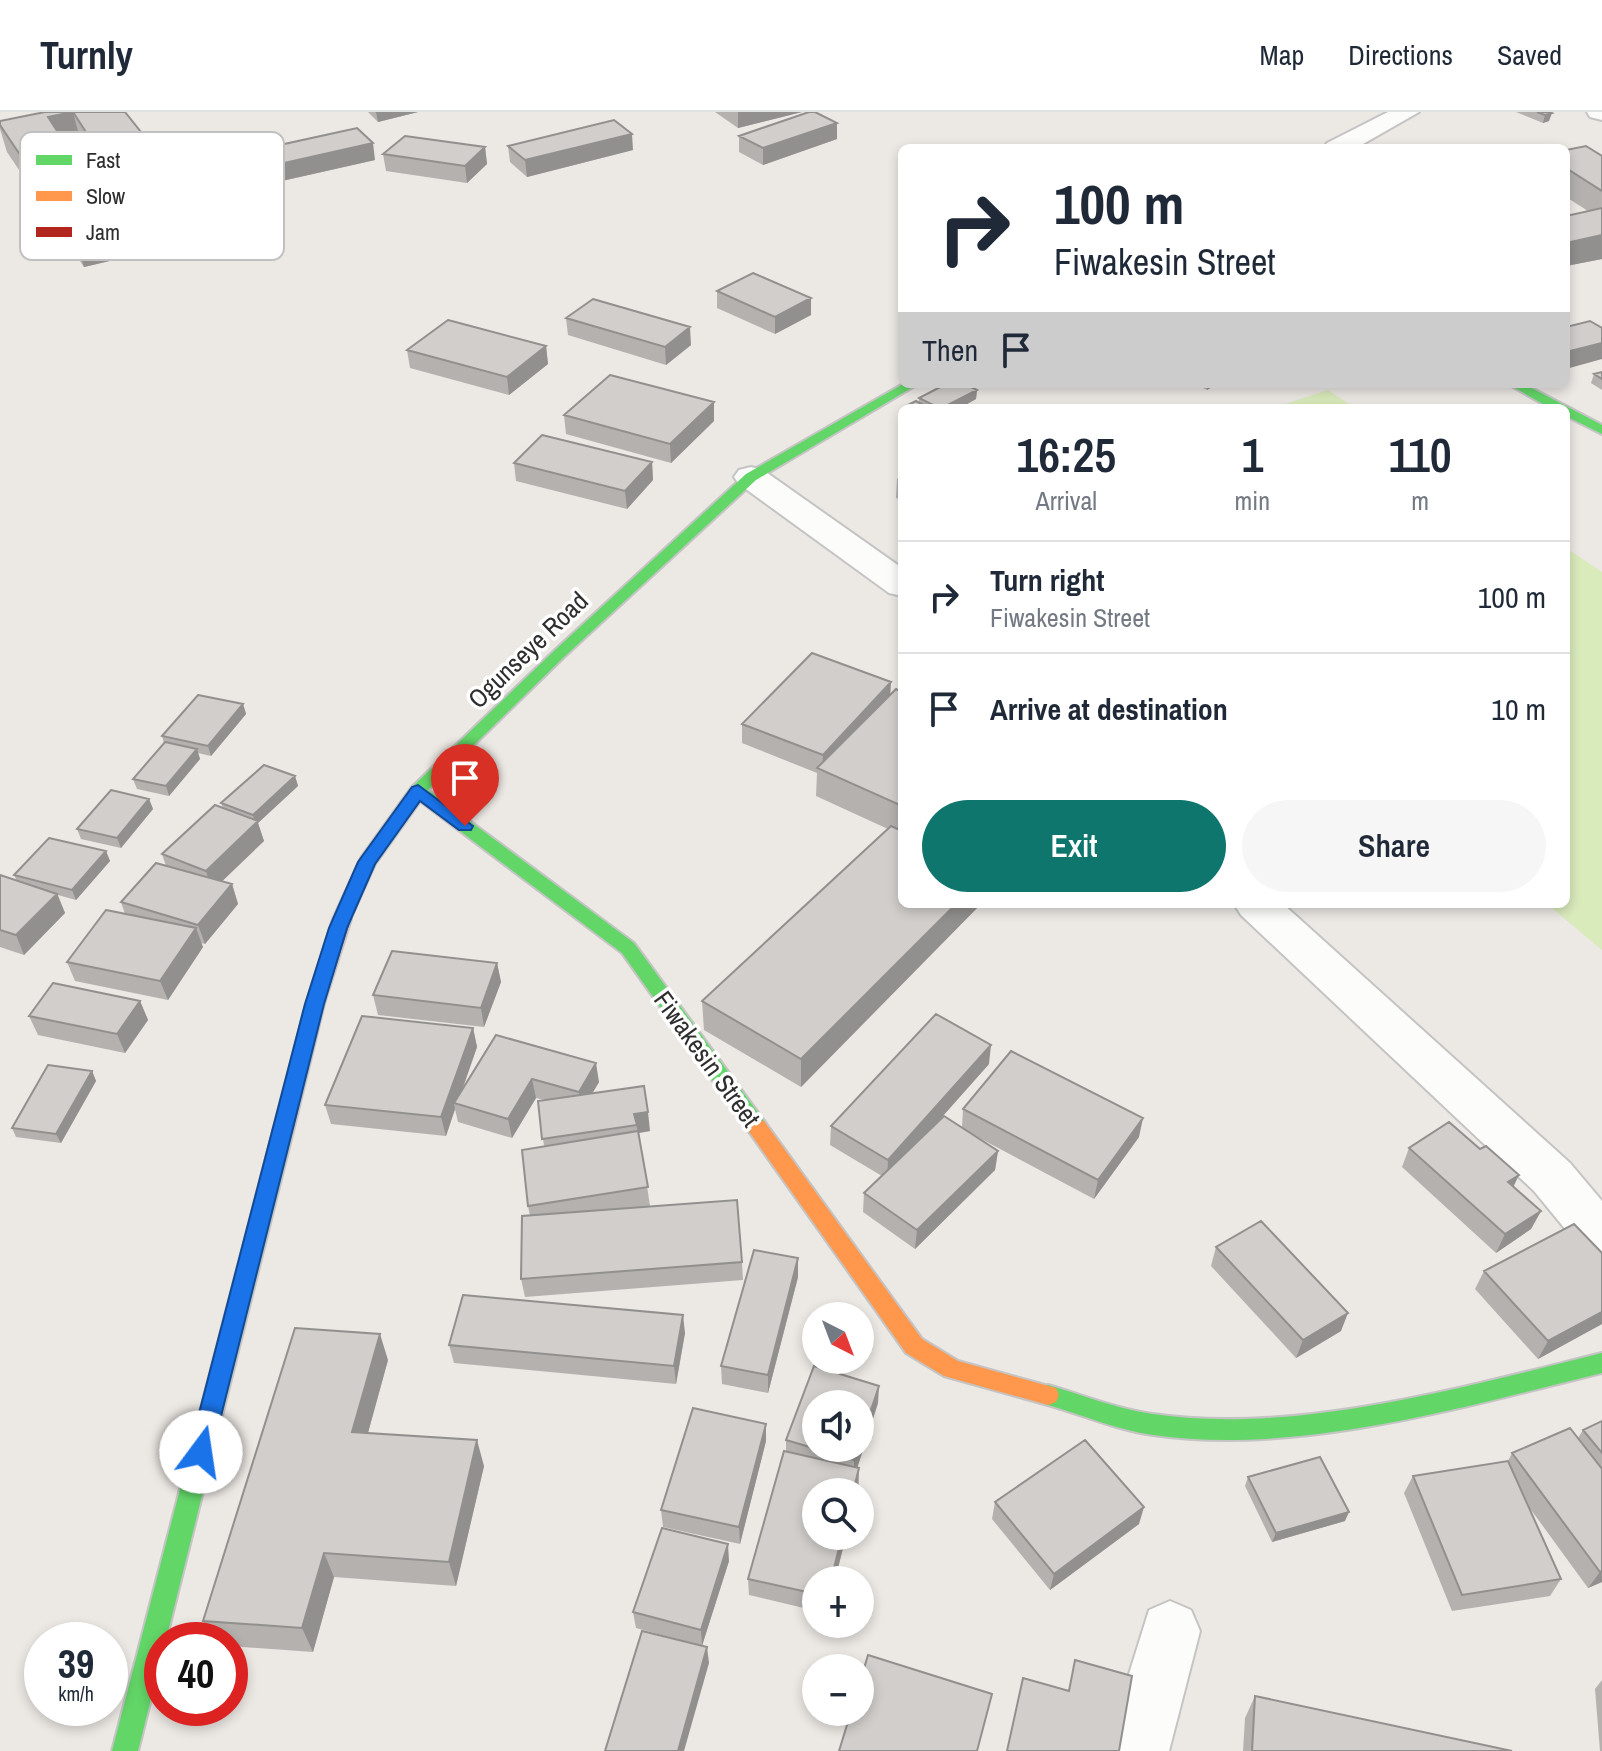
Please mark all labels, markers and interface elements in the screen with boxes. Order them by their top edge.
text: Turnly [40,30,133,81]
text: Map [1260,36,1304,74]
text: Directions [1348,36,1453,74]
text: Saved [1497,36,1562,74]
legend [20,132,284,260]
text: Fast [86,145,120,175]
text: 100 m [1054,166,1184,241]
icon: right [922,176,1026,280]
text: Slow [86,181,125,211]
text: Jam [86,217,120,247]
text: Fiwakesin Street [1054,238,1276,286]
icon: arrive [994,328,1038,372]
text: Then [922,330,978,370]
text: 16:25 [1016,422,1116,487]
text: 1 [1241,422,1263,487]
text: 110 [1388,422,1452,487]
text: Arrival [1035,483,1097,518]
text: min [1235,483,1270,518]
text: m [1411,483,1429,518]
text: Turn right [990,560,1104,600]
icon: right [922,575,966,619]
text: 100 m [1478,577,1546,617]
street label: Ogunseye Road [460,584,595,716]
text: Fiwakesin Street [990,600,1150,635]
icon: arrive [922,687,966,731]
text: Arrive at destination [990,689,1228,729]
text: 10 m [1491,689,1546,729]
pin [431,744,499,826]
icon: arrive [443,756,487,800]
button: Exit [922,800,1226,892]
button: Share [1242,800,1546,892]
street label: Fiwakesin Street [646,984,769,1134]
north arrow [802,1302,874,1374]
map controls [802,1302,874,1726]
button: sound [802,1390,874,1462]
position arrow [159,1410,243,1494]
button: search [802,1478,874,1550]
button: + [802,1566,874,1638]
speed limit sign: 40 [144,1622,248,1726]
text: 39 [58,1637,94,1690]
button: − [802,1654,874,1726]
text: km/h [58,1680,94,1707]

